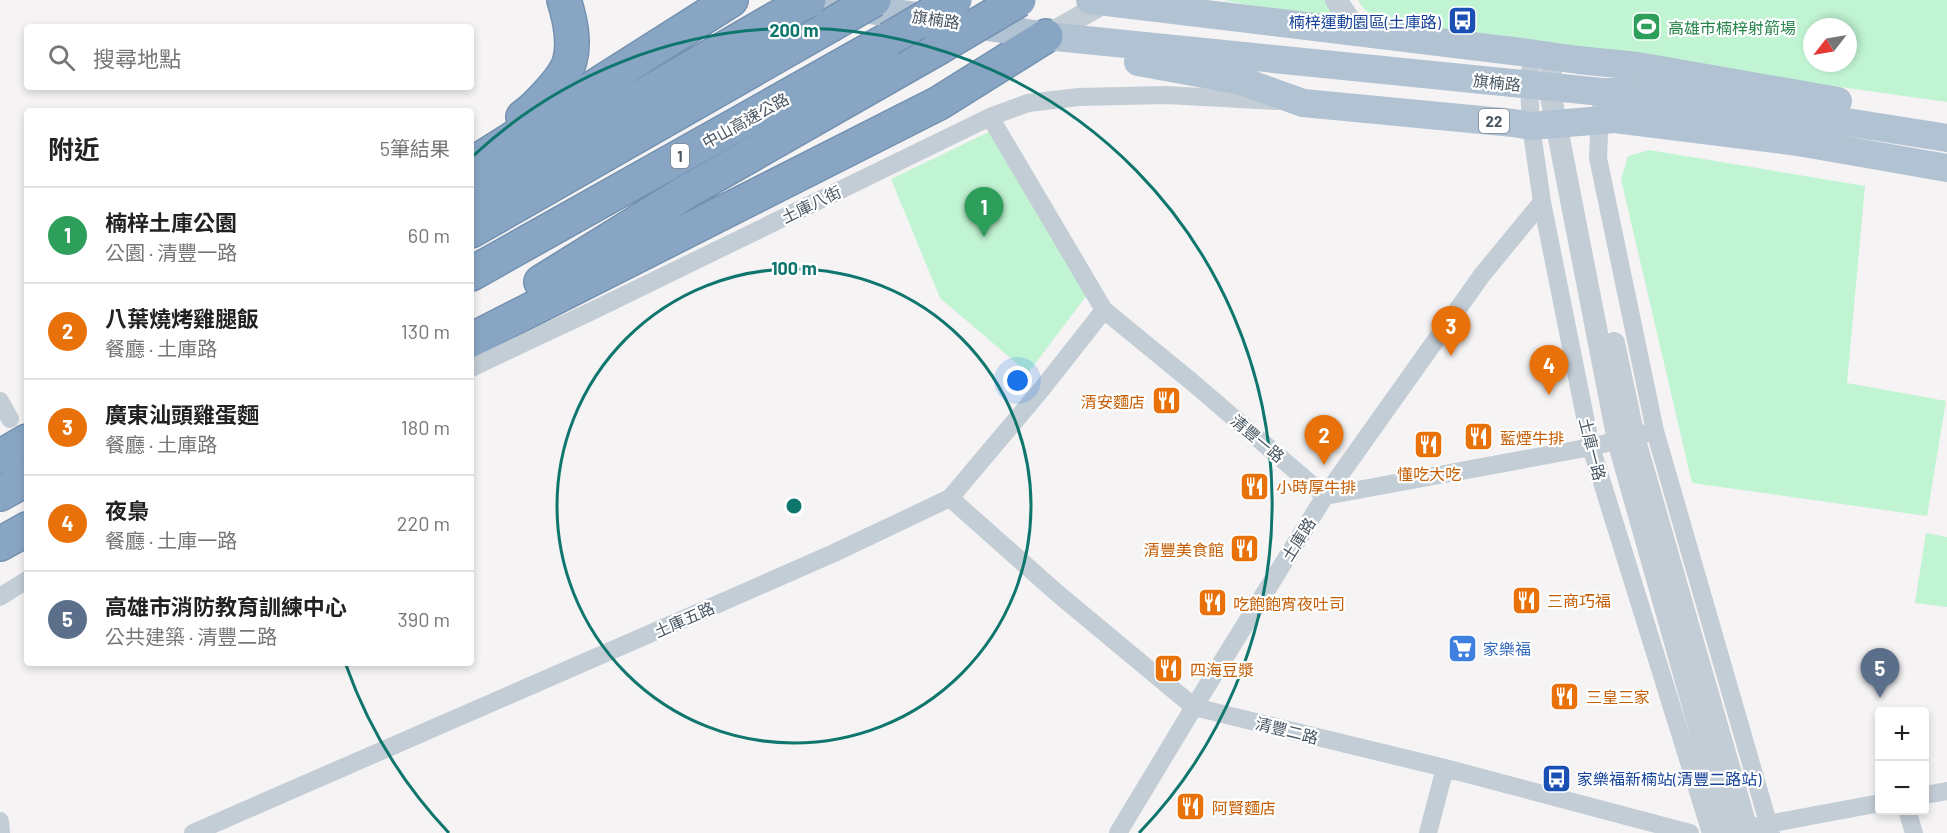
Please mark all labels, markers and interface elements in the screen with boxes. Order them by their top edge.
bus stop icon: 楠梓運動園區(土庫路) [1446,5,1478,37]
street label: 旗楠路 [911,6,961,32]
sports icon: 高雄市楠梓射箭場 [1631,11,1663,43]
place label: 楠梓運動園區(土庫路) [1289,12,1442,31]
place label: 高雄市楠梓射箭場 [1668,18,1796,37]
north arrow [1803,18,1857,72]
text: 200 m [769,19,819,41]
search box [24,24,474,90]
icon: search [45,41,78,74]
text: 搜尋地點 [93,45,181,71]
street label: 旗楠路 [1472,70,1522,94]
street label: 中山高速公路 [698,88,792,152]
road number: 22 [1479,109,1509,133]
text: 附近 [48,133,100,164]
text: 5筆結果 [380,136,450,160]
road number: 1 [671,144,689,168]
street label: 土庫八街 [778,181,844,227]
pin: 1 [964,188,1004,237]
text: 楠梓土庫公園 [105,209,237,235]
text: 1 [64,223,71,247]
text: 60 m [408,223,450,247]
text: 公園 · 清豐一路 [105,240,237,264]
text: 100 m [771,257,817,279]
text: 八葉燒烤雞腿飯 [105,305,259,331]
pin: 3 [1432,306,1470,356]
text: 2 [62,319,73,343]
text: 130 m [401,319,450,343]
text: 餐廳 · 土庫路 [105,336,217,360]
pin: 4 [1530,346,1568,395]
your location [1003,366,1032,395]
restaurant icon: 清安麵店 [1150,385,1182,417]
place label: 清安麵店 [1081,392,1145,411]
text: 廣東汕頭雞蛋麵 [105,401,259,427]
street label: 清豐一路 [1227,410,1289,466]
text: 3 [62,415,73,439]
text: 180 m [401,415,450,439]
pin: 2 [1304,416,1344,465]
street label: 土庫一路 [1576,416,1610,482]
restaurant icon: 藍煙牛排 [1463,421,1495,453]
place label: 藍煙牛排 [1500,428,1564,447]
restaurant icon: 懂吃大吃 [1413,429,1445,461]
text: 餐廳 · 土庫路 [105,432,217,456]
place label: 懂吃大吃 [1397,464,1461,483]
restaurant icon: 小時厚牛排 [1239,470,1271,502]
place label: 小時厚牛排 [1276,477,1356,496]
centre of rings [784,496,804,516]
text: 夜梟 [105,497,149,523]
text: 4 [61,511,74,535]
text: 220 m [397,511,450,535]
street label: 土庫路 [1277,514,1319,564]
text: 餐廳 · 土庫一路 [105,528,237,552]
restaurant icon: 清豐美食館 [1229,533,1261,565]
place label: 清豐美食館 [1144,540,1224,559]
restaurant icon: 三商巧福 [1510,584,1542,616]
restaurant icon: 吃飽飽宵夜吐司 [1196,587,1228,619]
place label: 三商巧福 [1547,591,1611,610]
text: 高雄市消防教育訓練中心 [105,593,347,619]
place label: 吃飽飽宵夜吐司 [1233,594,1345,613]
street label: 土庫五路 [651,597,717,641]
text: 5 [62,607,73,631]
text: 390 m [397,607,450,631]
text: 公共建築 · 清豐二路 [105,624,277,648]
supermarket icon: 家樂福 [1446,632,1478,664]
place label: 家樂福 [1483,639,1531,658]
pin: 5 [1860,648,1900,698]
restaurant icon: 四海豆漿 [1153,653,1185,685]
place label: 四海豆漿 [1190,660,1254,679]
restaurant icon: 三皇三家 [1549,680,1581,712]
place label: 三皇三家 [1586,687,1650,706]
map controls [1875,707,1929,815]
button: + [1875,707,1929,761]
street label: 清豐二路 [1254,713,1320,747]
button: − [1875,761,1929,815]
bus stop icon: 家樂福新楠站(清豐二路站) [1540,762,1572,794]
place label: 家樂福新楠站(清豐二路站) [1577,769,1762,788]
restaurant icon: 阿賢麵店 [1175,791,1207,823]
place label: 阿賢麵店 [1212,798,1276,817]

